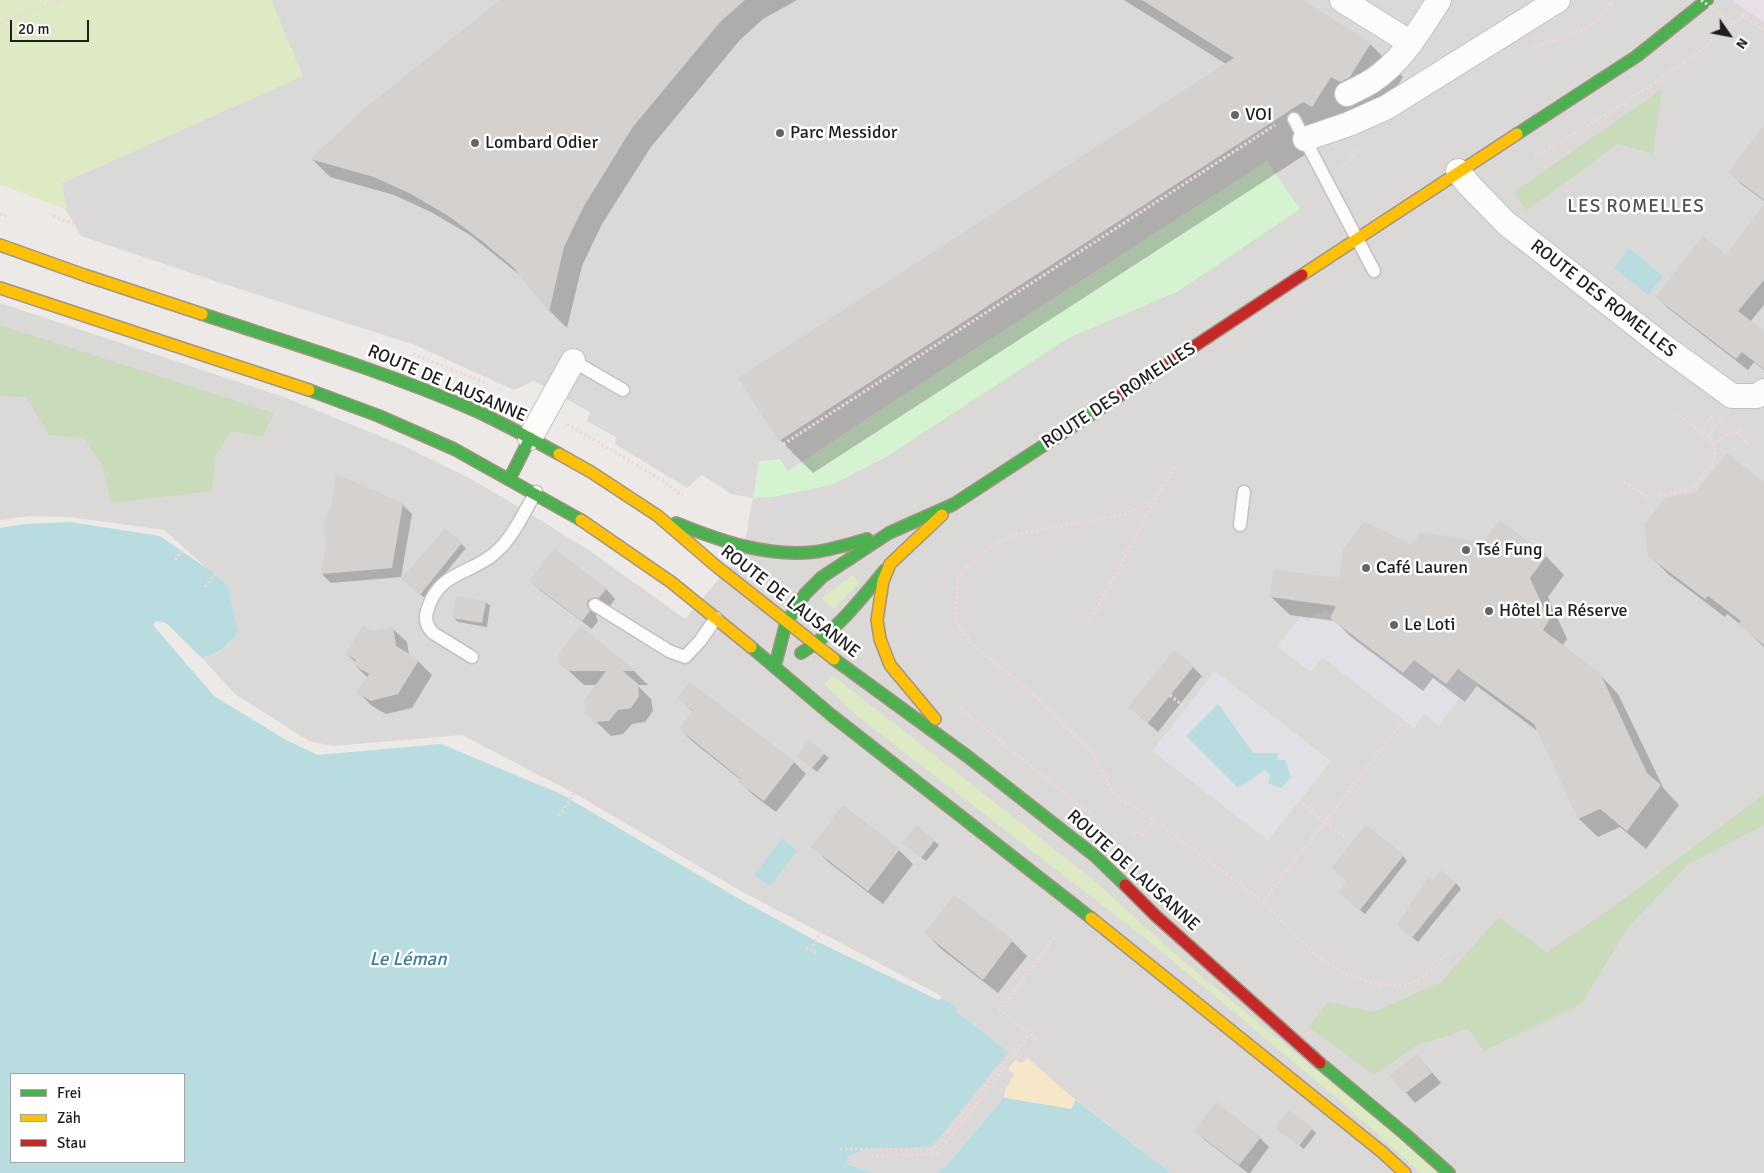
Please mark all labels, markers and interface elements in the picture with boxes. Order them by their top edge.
scale bar [12,10,91,42]
north arrow [1704,10,1754,60]
text: 20 m [18,20,49,38]
text: N [1732,35,1752,52]
place label: VOI [1245,104,1272,126]
marker: VOI [1229,109,1241,121]
place label: Parc Messidor [790,122,897,144]
marker: Parc Messidor [774,127,786,139]
place label: Lombard Odier [485,132,598,154]
marker: Lombard Odier [469,137,481,149]
district label: LES ROMELLES [1566,196,1706,218]
street label: ROUTE DES ROMELLES [1526,235,1680,363]
street label: ROUTE DES ROMELLES [1038,338,1200,454]
street label: ROUTE DE LAUSANNE [364,341,530,427]
place label: Tsé Fung [1476,539,1542,561]
street label: ROUTE DE LAUSANNE [716,541,864,663]
marker: Tsé Fung [1460,544,1472,556]
place label: Café Lauren [1376,557,1468,579]
marker: Café Lauren [1360,562,1372,574]
place label: Hôtel La Réserve [1499,600,1628,622]
marker: Hôtel La Réserve [1483,605,1495,617]
place label: Le Loti [1404,614,1455,636]
marker: Le Loti [1388,619,1400,631]
street label: ROUTE DE LAUSANNE [1062,806,1204,936]
water label: Le Léman [369,949,447,971]
legend [10,1073,185,1163]
text: Frei [57,1084,81,1102]
text: Zäh [57,1109,81,1127]
text: Stau [57,1134,86,1152]

